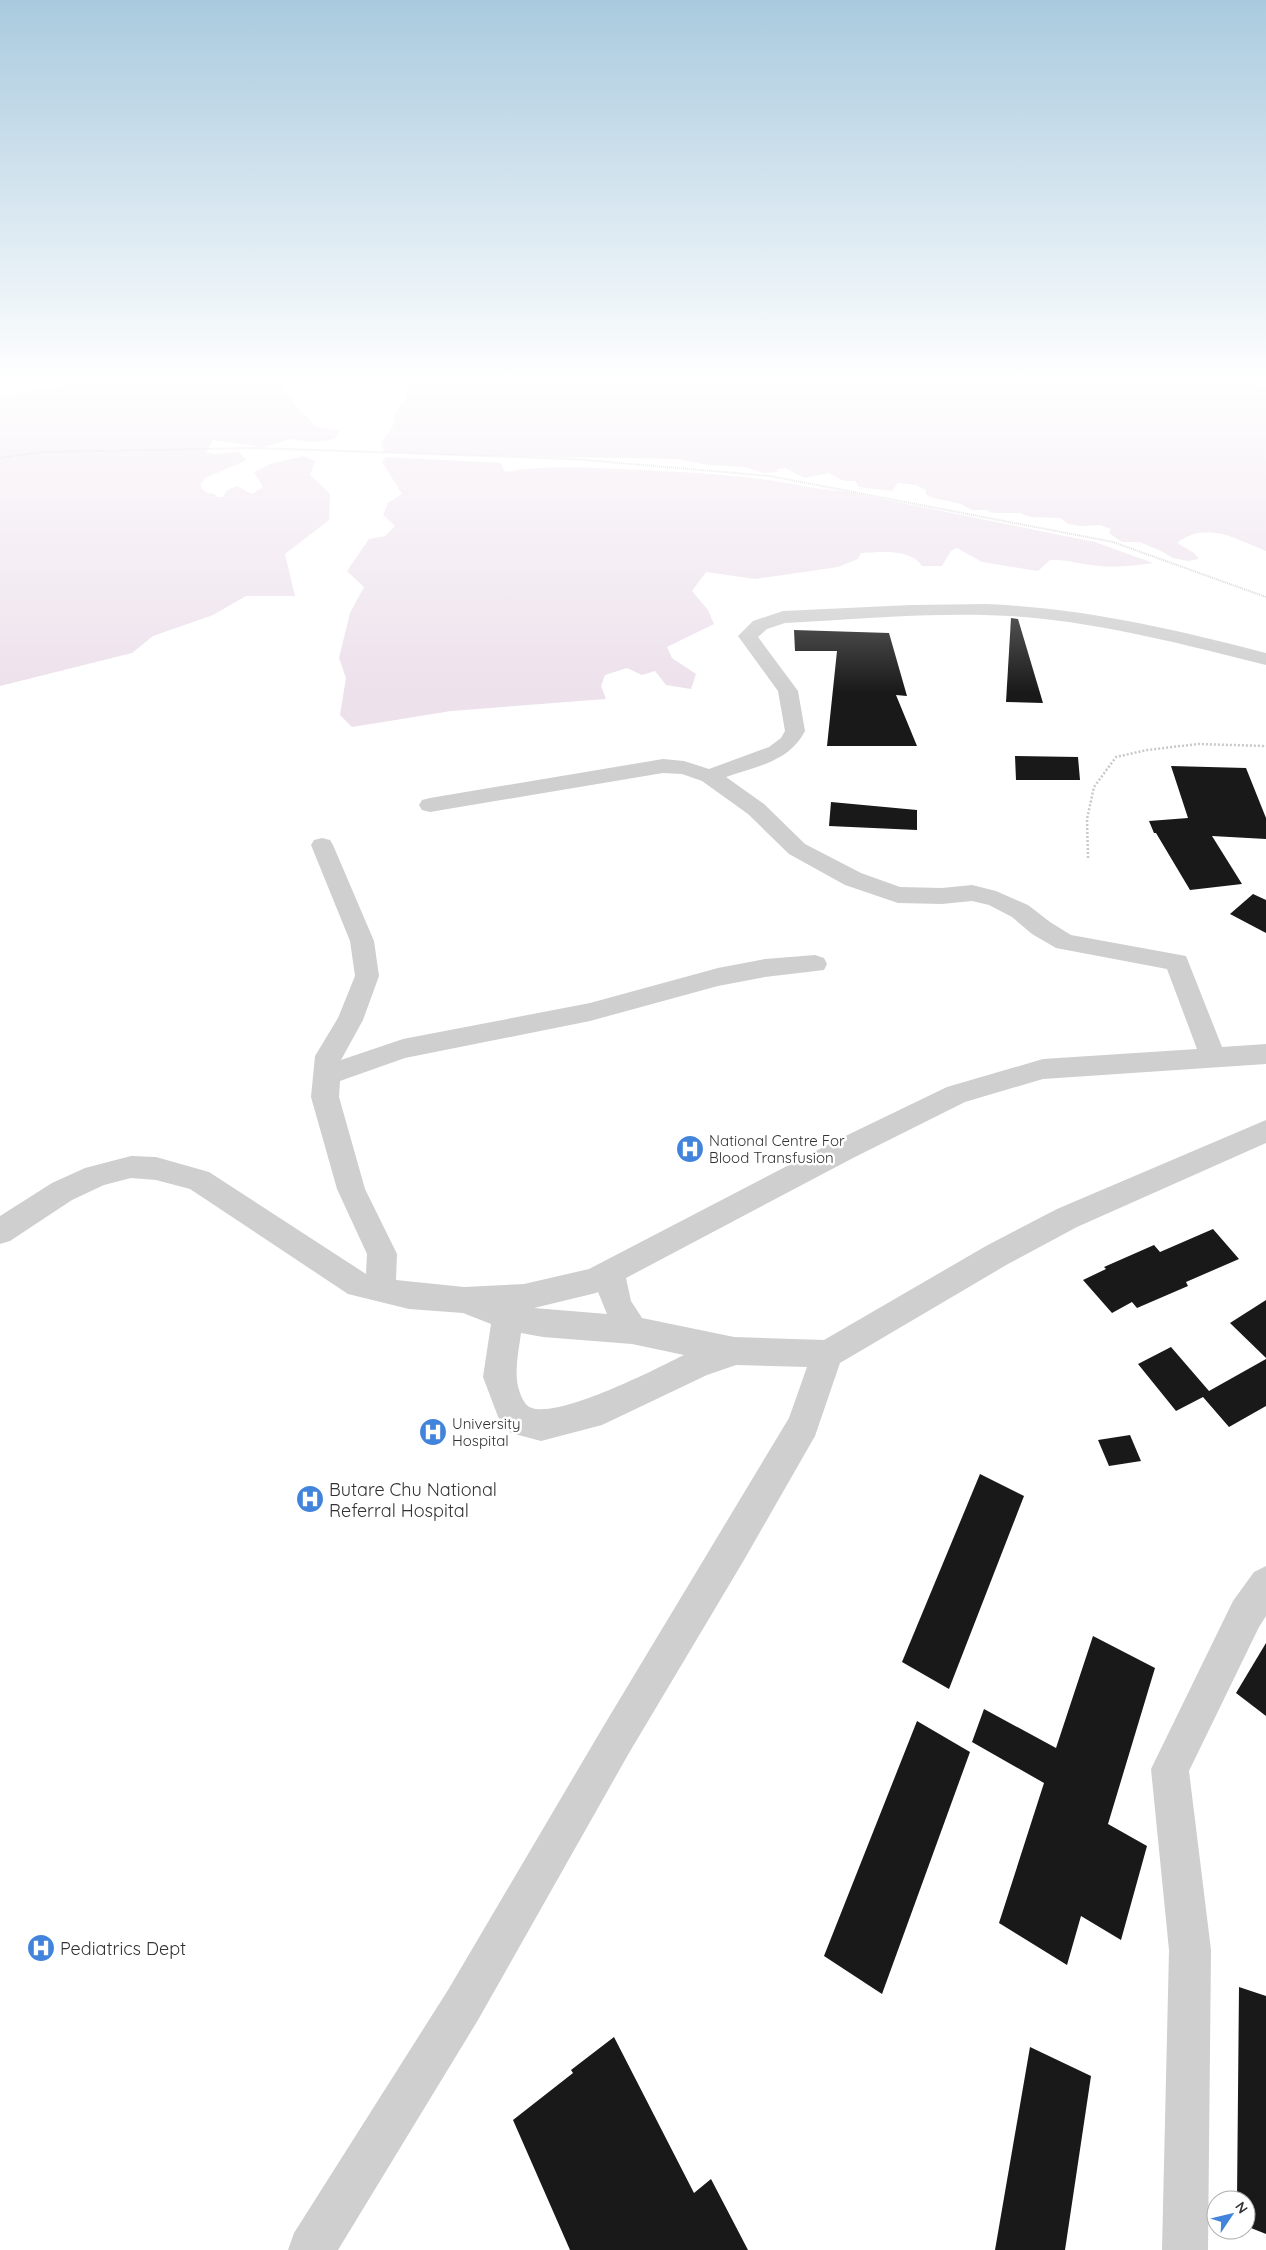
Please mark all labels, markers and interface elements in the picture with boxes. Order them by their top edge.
place label: National Centre For Blood Transfusion [709,1131,845,1167]
hospital icon: National Centre For Blood Transfusion [675,1134,705,1164]
place label: University Hospital [452,1414,521,1450]
hospital icon: University Hospital [418,1417,448,1447]
place label: Butare Chu National Referral Hospital [329,1478,497,1522]
hospital icon: Butare Chu National Referral Hospital [295,1484,325,1514]
hospital icon: Pediatrics Dept [26,1933,56,1963]
place label: Pediatrics Dept [60,1937,186,1960]
north arrow [1206,2190,1256,2240]
text: N [1231,2198,1252,2217]

